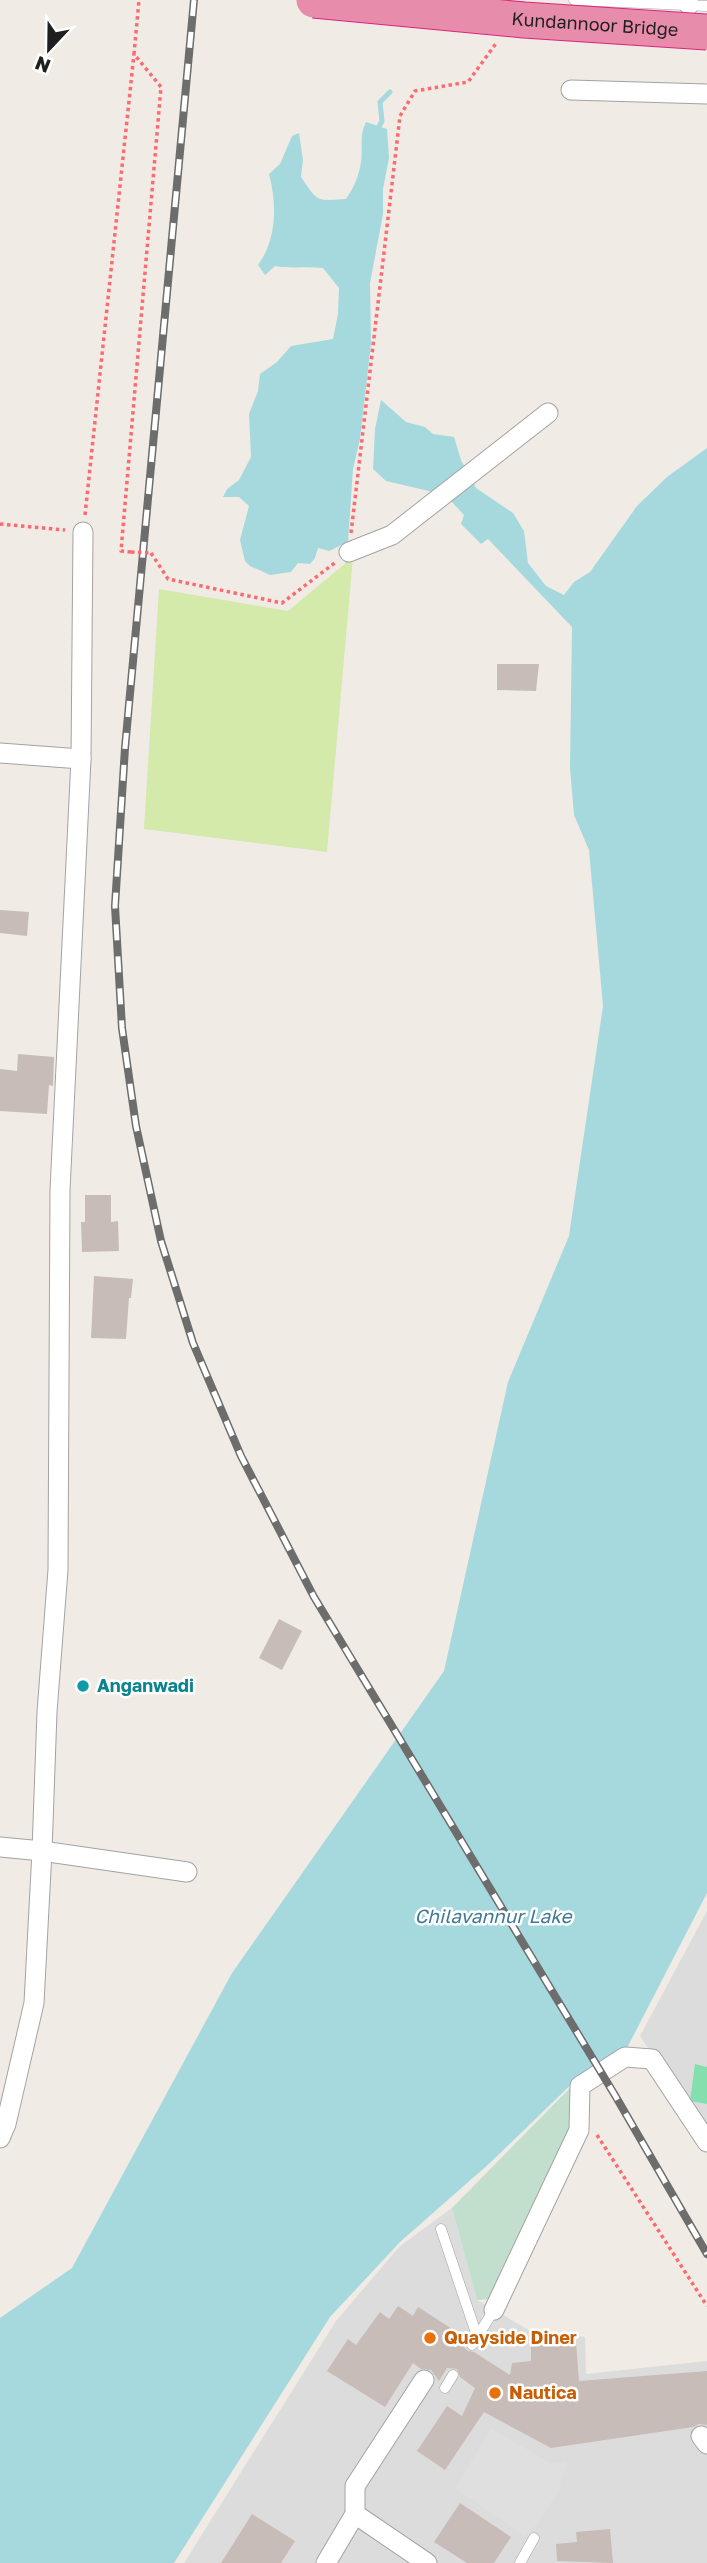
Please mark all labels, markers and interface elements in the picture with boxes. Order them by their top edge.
street label: Kundannoor Bridge [511,7,679,40]
north arrow [14,14,84,84]
text: N [31,52,53,79]
place label: Anganwadi [97,1674,194,1696]
marker: Anganwadi [75,1678,91,1694]
water label: Chilavannur Lake [414,1904,574,1927]
place label: Quayside Diner [444,2326,577,2348]
marker: Quayside Diner [422,2330,438,2346]
place label: Nautica [509,2381,577,2403]
marker: Nautica [487,2385,503,2401]

